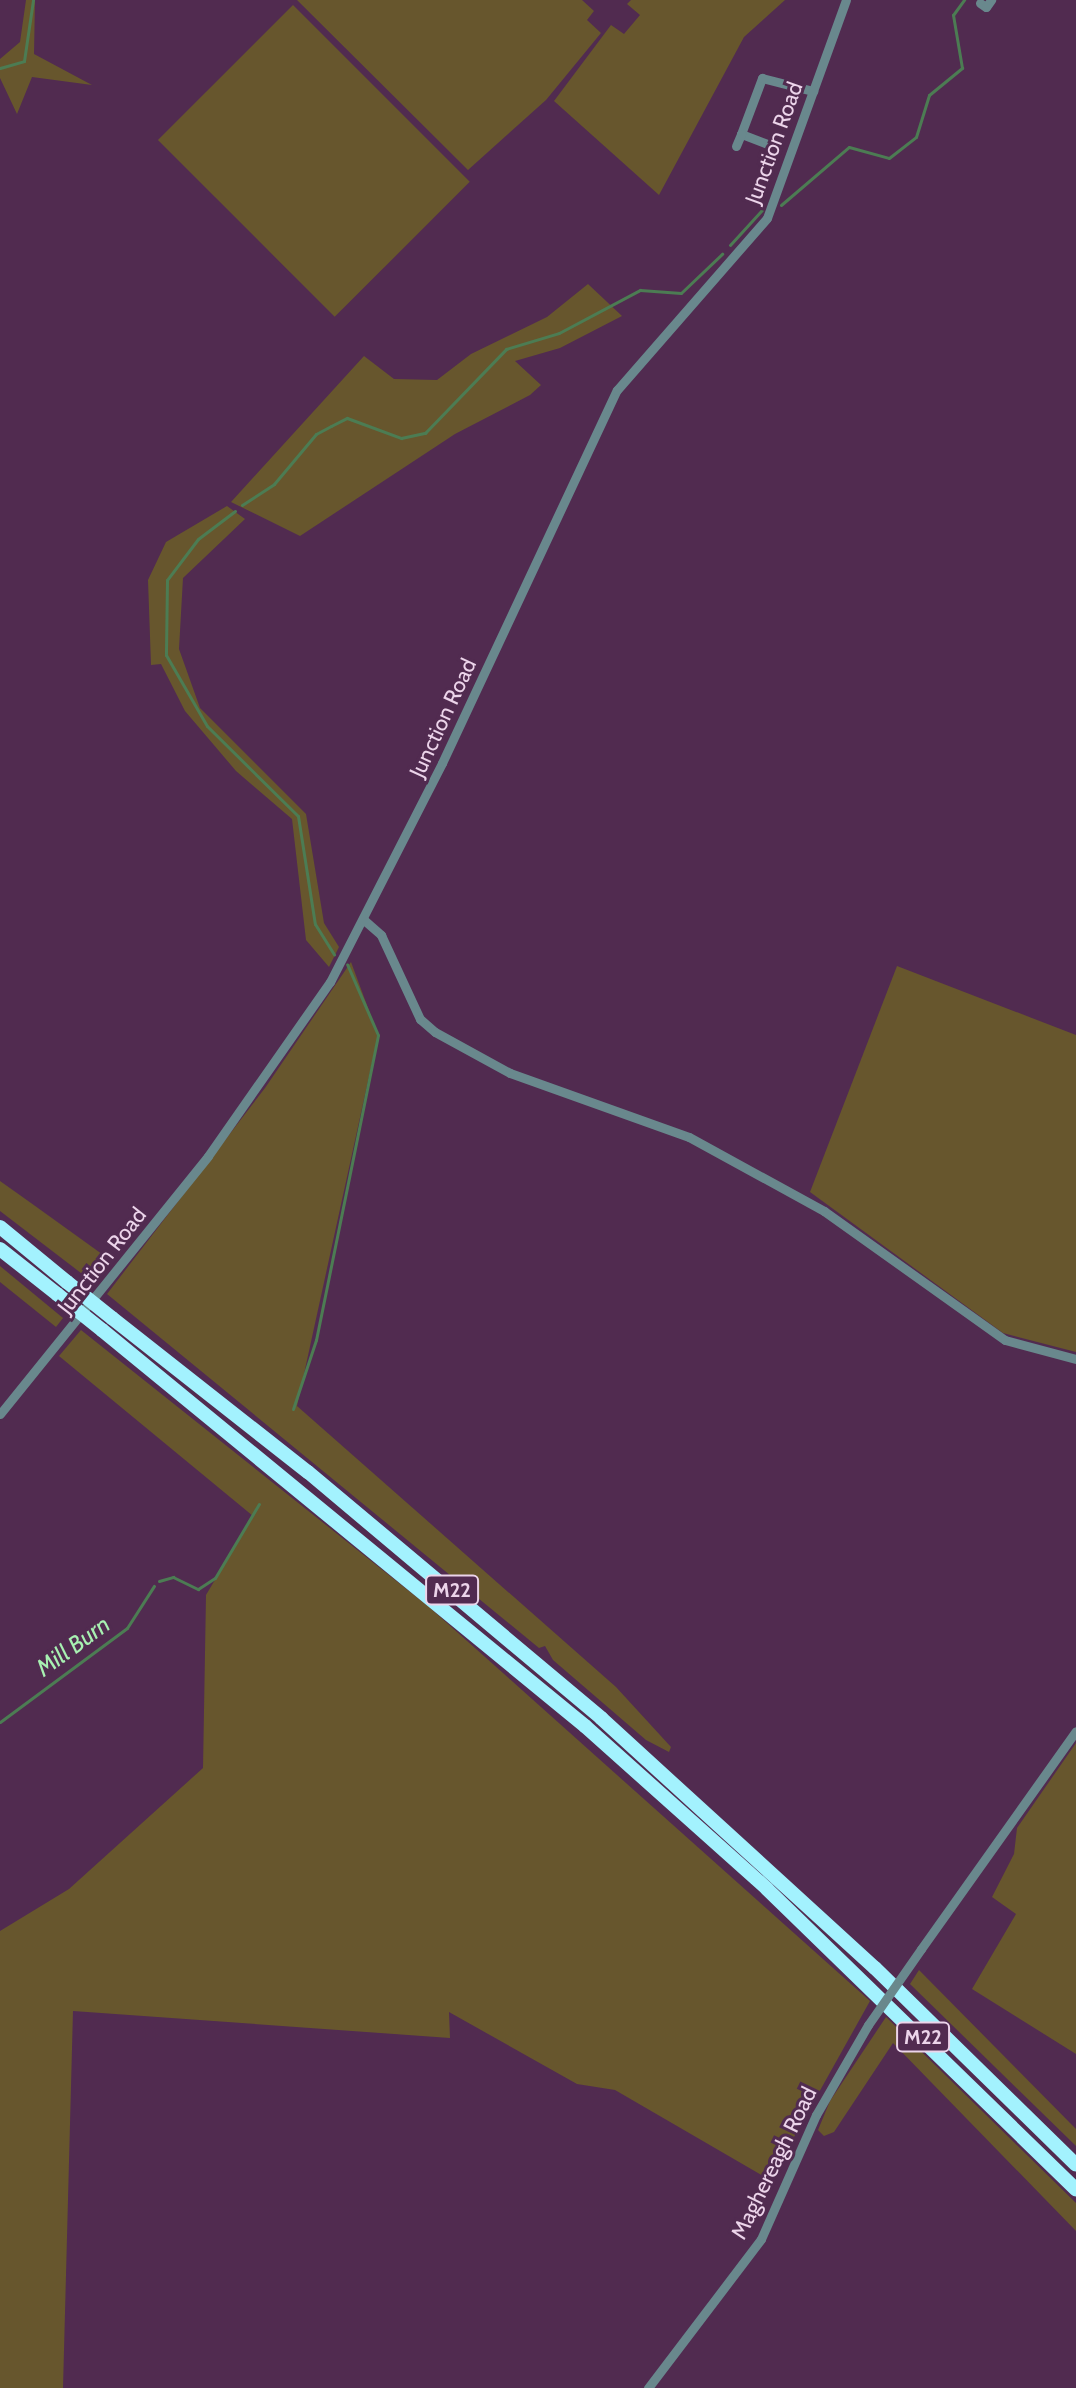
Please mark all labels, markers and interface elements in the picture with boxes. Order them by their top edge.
street label: Junction Road [740,78,808,208]
street label: Junction Road [404,654,482,782]
street label: Junction Road [52,1202,152,1320]
road number: M22 [424,1574,480,1606]
water label: Mill Burn [31,1610,115,1682]
road number: M22 [895,2021,951,2053]
street label: Maghereagh Road [726,2082,822,2244]

